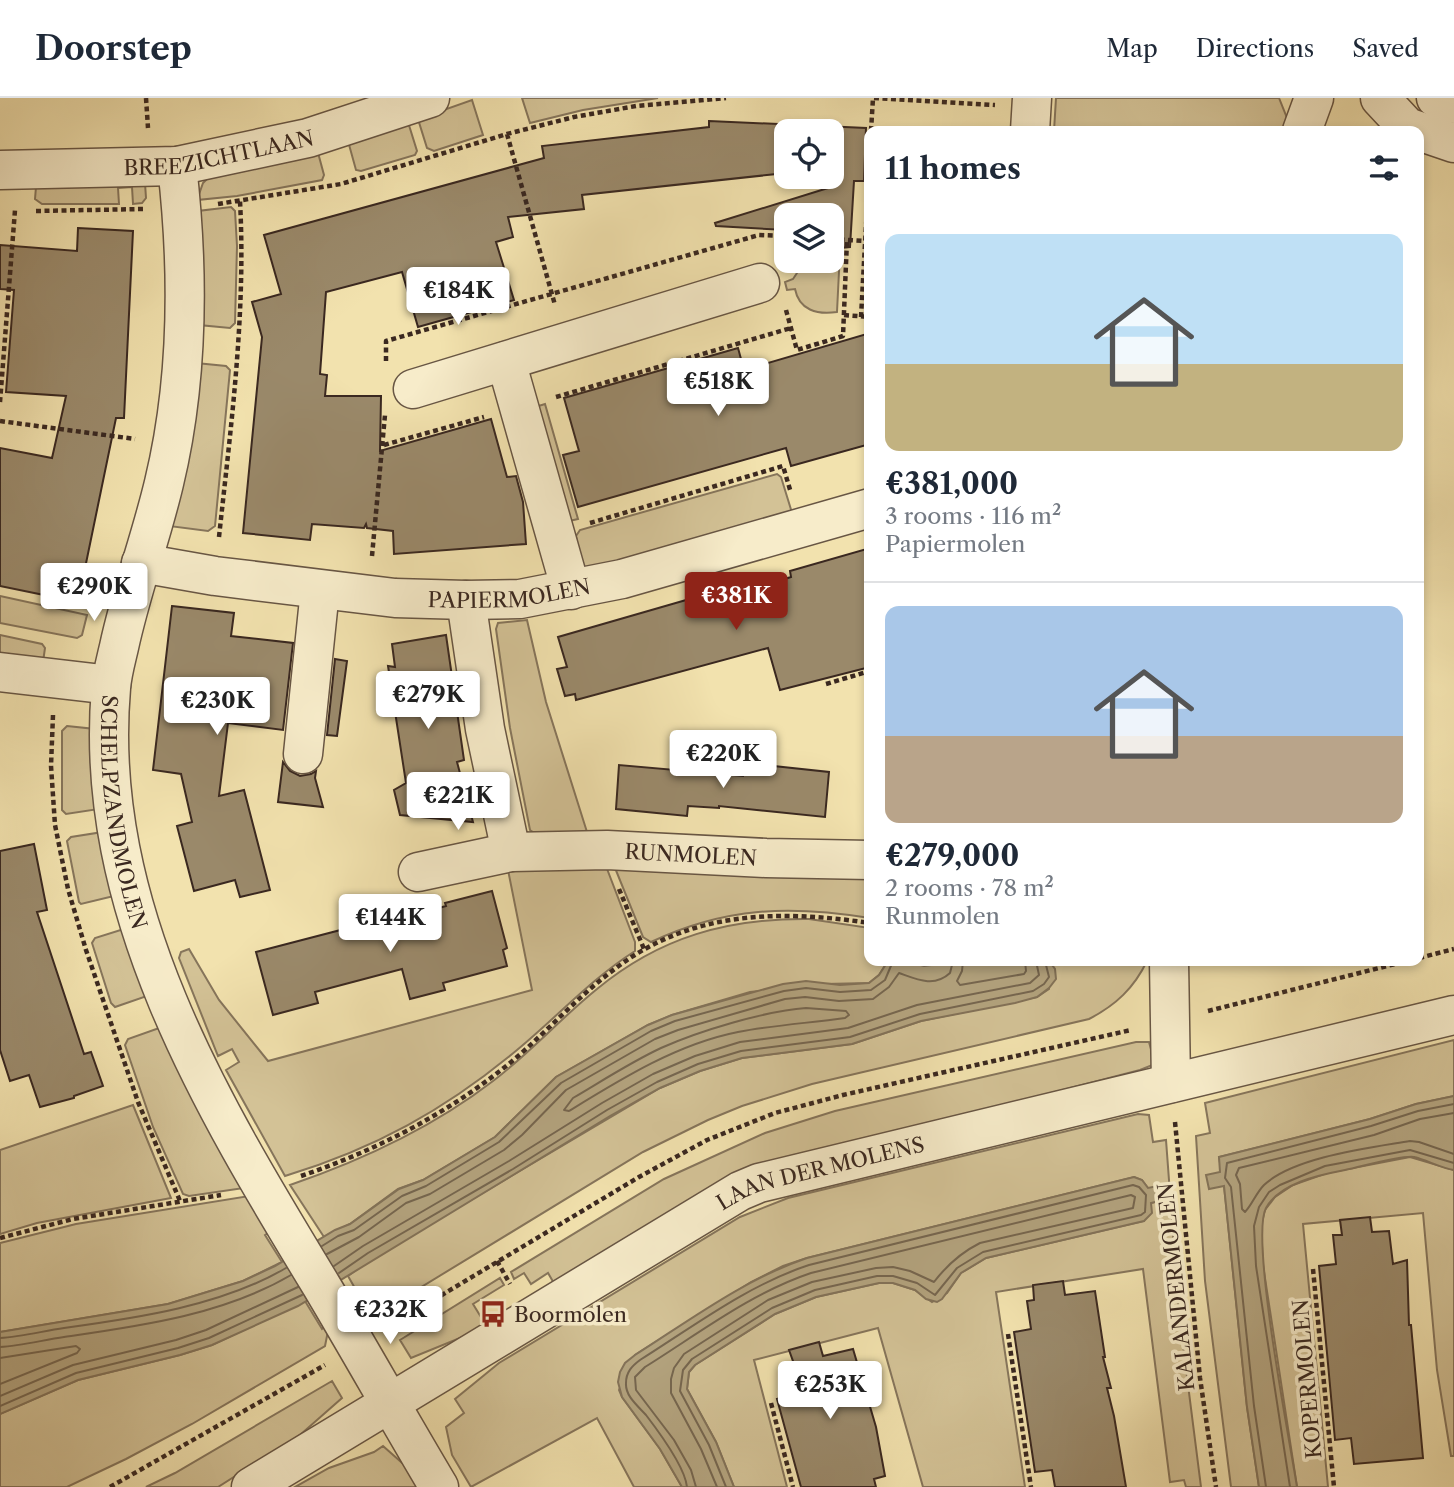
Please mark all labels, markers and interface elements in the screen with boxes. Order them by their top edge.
text: Doorstep [35,28,192,69]
text: Map [1106,34,1158,63]
text: Directions [1196,34,1314,63]
text: Saved [1352,34,1419,63]
map controls [774,119,844,273]
button: locate [774,119,844,189]
street label: BREEZICHTLAAN [123,125,316,180]
icon: filters [1365,149,1403,187]
text: 11 homes [885,150,1021,187]
button: layers [774,203,844,273]
pin: €184K [409,268,507,327]
text: €184K [422,276,494,304]
icon: home [1081,279,1207,405]
pin: €518K [669,358,767,418]
text: €518K [683,367,753,395]
text: €381,000 [885,465,1018,502]
text: 3 rooms · 116 m² [885,502,1061,530]
text: Papiermolen [885,530,1025,558]
pin: €290K [45,564,143,623]
text: €290K [57,572,131,600]
street label: PAPIERMOLEN [427,573,592,613]
pin: €381K [687,573,785,632]
text: €381K [701,581,771,609]
icon: home [1081,651,1207,777]
pin: €279K [379,672,477,731]
pin: €230K [168,678,266,737]
text: €279K [392,680,464,708]
text: €230K [180,686,254,714]
street label: SCHELPZANDMOLEN [96,694,153,932]
pin: €220K [674,730,772,790]
text: €220K [686,739,760,767]
pin: €221K [409,772,507,832]
text: €221K [423,781,493,809]
text: €279,000 [885,837,1019,874]
street label: RUNMOLEN [624,838,758,870]
text: 2 rooms · 78 m² [885,874,1054,902]
pin: €144K [341,894,439,954]
text: Runmolen [885,902,1000,930]
text: €144K [355,903,425,931]
street label: LAAN DER MOLENS [712,1131,927,1215]
street label: KALANDERMOLEN [1153,1182,1199,1392]
pin: €232K [341,1286,439,1346]
text: €232K [353,1295,427,1323]
street label: KOPERMOLEN [1288,1298,1326,1460]
bus stop icon: Boormolen [478,1299,508,1329]
place label: Boormolen [514,1302,627,1327]
pin: €253K [781,1362,879,1421]
text: €253K [794,1370,866,1398]

